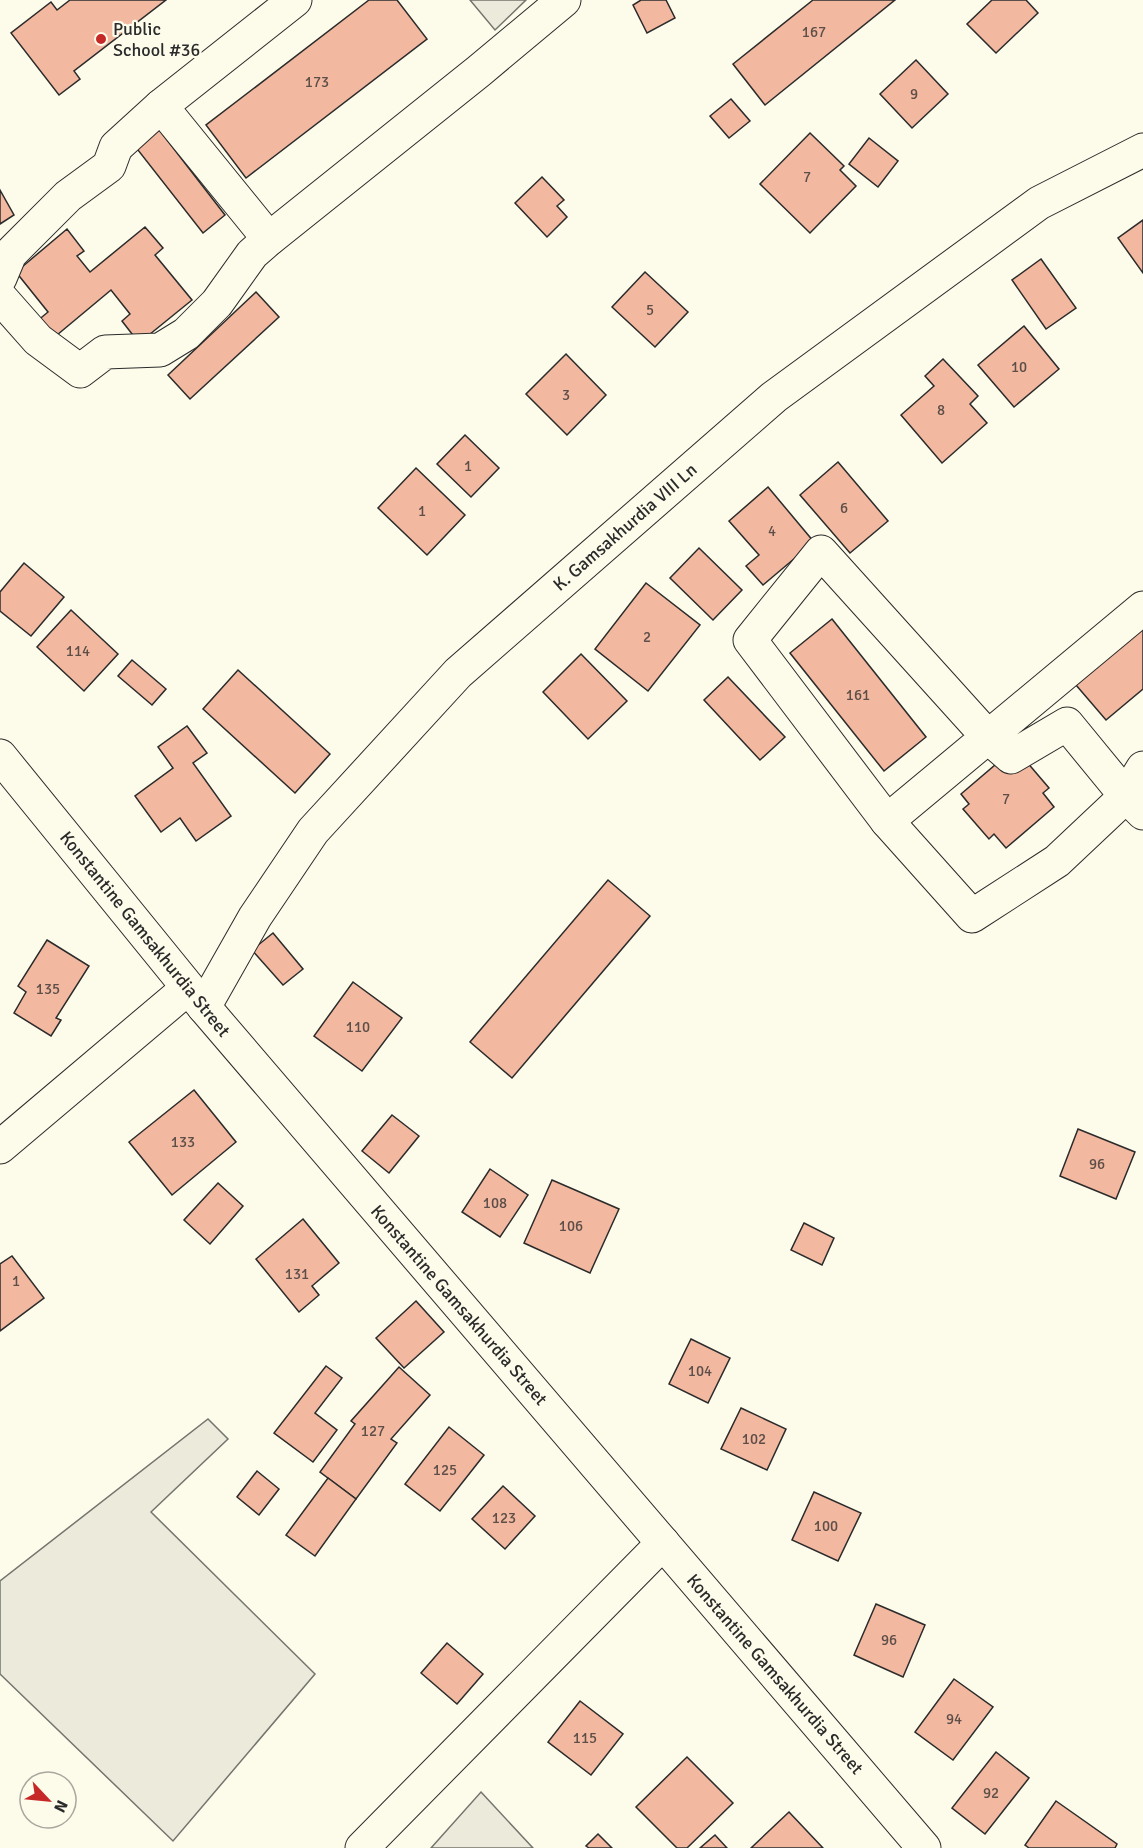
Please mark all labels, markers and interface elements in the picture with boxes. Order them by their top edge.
place label: Public School #36 [113,18,200,61]
house number: 167 [802,23,826,41]
marker: Public School #36 [94,32,108,46]
house number: 173 [305,73,329,91]
house number: 9 [910,85,918,103]
house number: 7 [803,168,811,186]
house number: 5 [646,301,654,319]
house number: 10 [1011,358,1027,376]
house number: 3 [562,386,570,404]
house number: 8 [937,401,945,419]
house number: 1 [464,457,472,475]
street label: K. Gamsakhurdia VIII Ln [549,459,701,595]
house number: 6 [840,499,848,517]
house number: 1 [418,502,426,520]
house number: 4 [768,522,776,540]
house number: 2 [643,628,651,646]
house number: 114 [66,642,90,660]
house number: 161 [846,686,870,704]
house number: 7 [1002,790,1010,808]
street label: Konstantine Gamsakhurdia Street [55,827,235,1041]
house number: 135 [36,980,60,998]
house number: 110 [346,1018,370,1036]
house number: 133 [171,1133,195,1151]
house number: 96 [1089,1155,1105,1173]
house number: 108 [483,1194,507,1212]
street label: Konstantine Gamsakhurdia Street [366,1200,552,1410]
house number: 106 [559,1217,583,1235]
house number: 131 [285,1265,309,1283]
house number: 1 [12,1272,20,1290]
house number: 104 [688,1362,712,1380]
house number: 127 [361,1422,385,1440]
house number: 102 [742,1430,766,1448]
house number: 125 [433,1461,457,1479]
house number: 123 [492,1509,516,1527]
house number: 100 [814,1517,838,1535]
street label: Konstantine Gamsakhurdia Street [682,1569,868,1779]
house number: 96 [881,1631,897,1649]
house number: 94 [946,1710,962,1728]
house number: 115 [573,1729,597,1747]
north arrow [18,1770,78,1830]
house number: 92 [983,1784,999,1802]
text: N [49,1797,72,1816]

